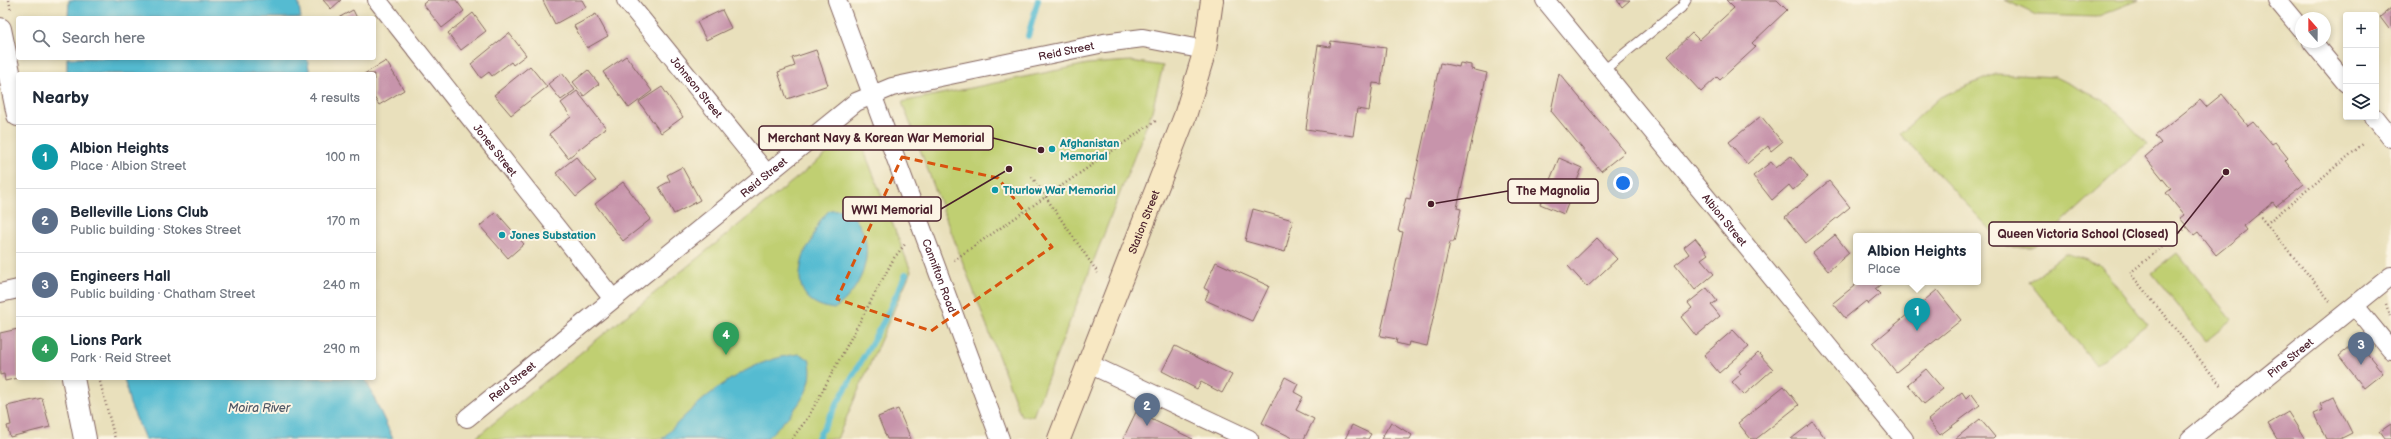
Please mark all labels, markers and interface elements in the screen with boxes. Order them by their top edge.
north arrow [2295,12,2331,48]
map controls [2343,12,2379,120]
button: + [2343,12,2379,48]
search box [16,16,376,60]
icon: search [30,27,52,49]
text: Search here [62,29,145,48]
street label: Reid Street [1037,39,1096,63]
button: − [2343,48,2379,84]
street label: Johnson Street [668,54,726,121]
button: layers [2343,84,2379,120]
text: Nearby [32,88,89,108]
text: 4 results [310,90,360,106]
street label: Jones Street [471,121,520,179]
callout: Merchant Navy & Korean War Memorial [759,126,993,150]
text: Merchant Navy & Korean War Memorial [767,131,985,146]
place label: Afghanistan Memorial [1059,137,1119,163]
text: Albion Heights [70,139,169,158]
marker: Afghanistan Memorial [1047,144,1057,154]
text: 1 [42,149,48,165]
text: 100 m [325,149,360,165]
street label: Reid Street [738,154,790,200]
text: Place · Albion Street [70,158,186,174]
your location [1613,173,1633,193]
callout: The Magnolia [1508,179,1598,203]
place label: Thurlow War Memorial [1003,184,1116,197]
text: The Magnolia [1516,184,1590,199]
marker: Thurlow War Memorial [990,185,1000,195]
street label: Station Street [1125,188,1162,256]
street label: Albion Street [1700,191,1750,249]
callout: WWI Memorial [843,197,941,221]
text: Belleville Lions Club [70,203,209,222]
text: WWI Memorial [851,203,933,218]
text: 2 [41,213,49,229]
text: 170 m [327,213,360,229]
text: Public building · Stokes Street [70,222,241,238]
callout: Queen Victoria School (Closed) [1989,222,2177,246]
text: Queen Victoria School (Closed) [1997,227,2169,242]
place label: Jones Substation [510,229,596,242]
marker: Jones Substation [497,230,507,240]
popup [1853,233,1981,285]
street label: Cannifton Road [920,237,959,314]
text: Albion Heights [1868,242,1966,261]
text: Place [1868,261,1901,277]
text: Engineers Hall [70,267,171,286]
text: 3 [41,277,49,293]
text: 240 m [323,277,360,293]
text: Public building · Chatham Street [70,286,255,302]
pin: 1 [1904,298,1930,331]
pin: 4 [713,322,739,355]
text: Lions Park [70,331,142,350]
pin: 3 [2348,332,2374,365]
street label: Pine Street [2265,335,2316,380]
text: 4 [41,341,49,357]
text: 290 m [323,341,360,357]
text: Park · Reid Street [70,350,171,366]
street label: Reid Street [486,358,538,404]
pin: 2 [1134,393,1160,426]
water label: Moira River [228,401,292,416]

